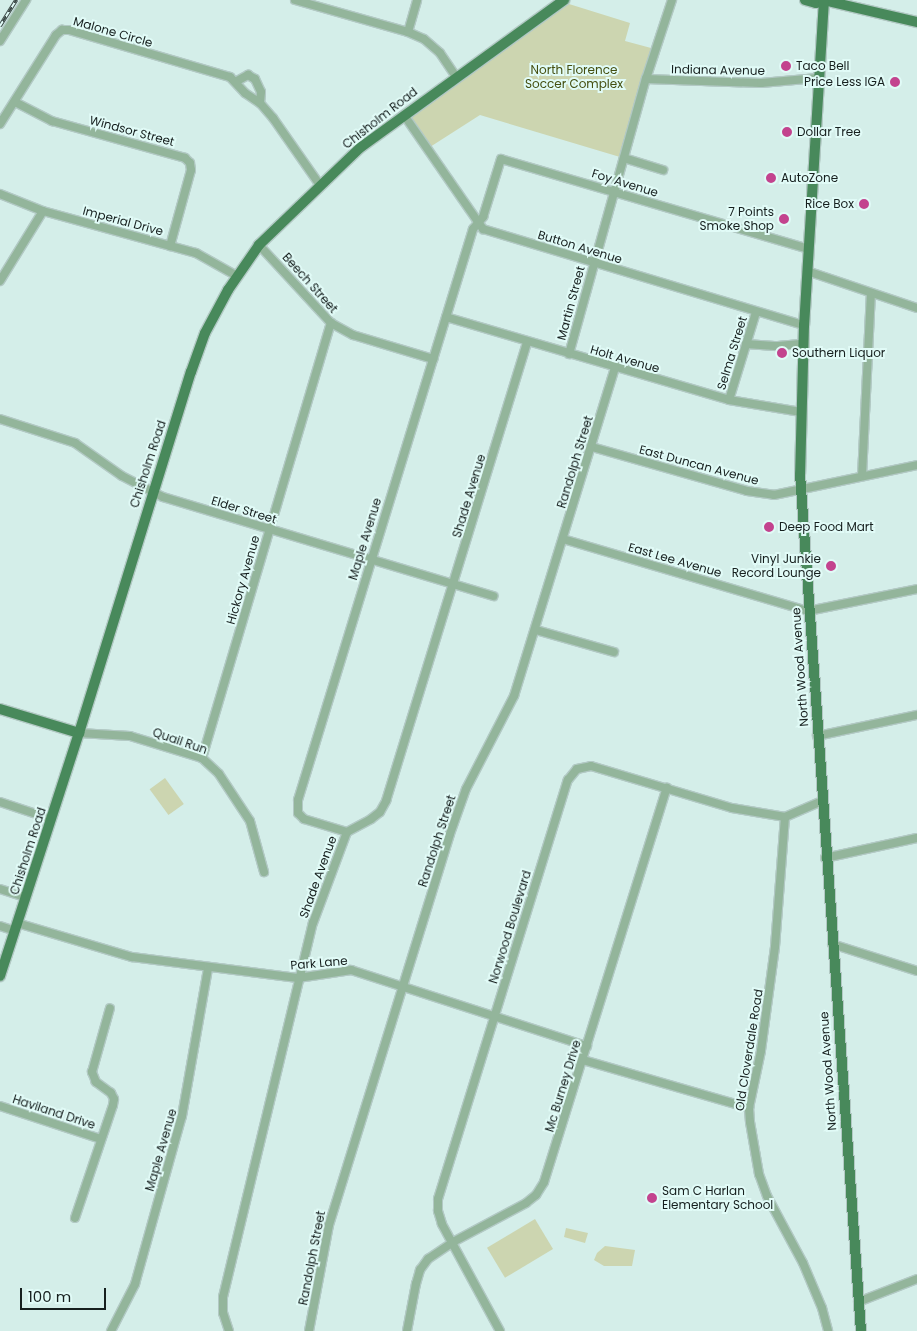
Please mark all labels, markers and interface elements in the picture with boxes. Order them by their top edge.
street label: Malone Circle [72,14,154,50]
place label: Taco Bell [796,59,849,73]
marker: Taco Bell [780,60,792,72]
street label: Indiana Avenue [671,62,765,78]
park label: North Florence Soccer Complex [525,63,623,91]
place label: Price Less IGA [804,75,885,89]
marker: Price Less IGA [889,76,901,88]
street label: Chisholm Road [340,84,420,152]
street label: Windsor Street [88,113,176,149]
place label: Dollar Tree [797,125,861,139]
marker: Dollar Tree [781,126,793,138]
street label: Foy Avenue [590,166,660,200]
place label: AutoZone [781,171,838,185]
marker: AutoZone [765,172,777,184]
place label: Rice Box [805,197,854,211]
marker: Rice Box [858,198,870,210]
street label: Imperial Drive [81,203,165,239]
place label: 7 Points Smoke Shop [700,205,774,233]
marker: 7 Points Smoke Shop [778,213,790,225]
street label: Button Avenue [536,227,624,267]
street label: Beech Street [279,250,341,316]
street label: Martin Street [554,264,588,342]
street label: Selma Street [714,314,750,392]
street label: Holt Avenue [589,342,661,376]
place label: Southern Liquor [792,346,885,360]
marker: Southern Liquor [776,347,788,359]
street label: Randolph Street [554,414,596,510]
street label: Chisholm Road [127,418,169,510]
street label: East Duncan Avenue [638,442,760,488]
street label: Shade Avenue [449,452,489,540]
street label: Elder Street [210,493,278,527]
street label: Maple Avenue [346,496,384,582]
place label: Deep Food Mart [779,520,874,534]
marker: Deep Food Mart [763,521,775,533]
street label: Hickory Avenue [223,534,263,626]
street label: East Lee Avenue [627,540,723,580]
place label: Vinyl Junkie Record Lounge [732,552,821,580]
marker: Vinyl Junkie Record Lounge [825,560,837,572]
street label: North Wood Avenue [789,607,811,727]
street label: Quail Run [151,725,209,757]
street label: Randolph Street [415,793,459,889]
street label: Chisholm Road [7,805,49,897]
street label: Shade Avenue [296,834,340,920]
street label: Norwood Boulevard [486,869,534,985]
street label: Park Lane [290,953,348,973]
street label: Old Cloverdale Road [732,988,766,1112]
street label: North Wood Avenue [817,1011,839,1131]
street label: Mc Burney Drive [542,1038,584,1134]
street label: Haviland Drive [11,1092,97,1132]
street label: Maple Avenue [142,1107,180,1193]
place label: Sam C Harlan Elementary School [662,1184,773,1212]
marker: Sam C Harlan Elementary School [646,1192,658,1204]
street label: Randolph Street [296,1210,328,1306]
scale bar [22,1278,109,1310]
text: 100 m [28,1286,71,1307]

